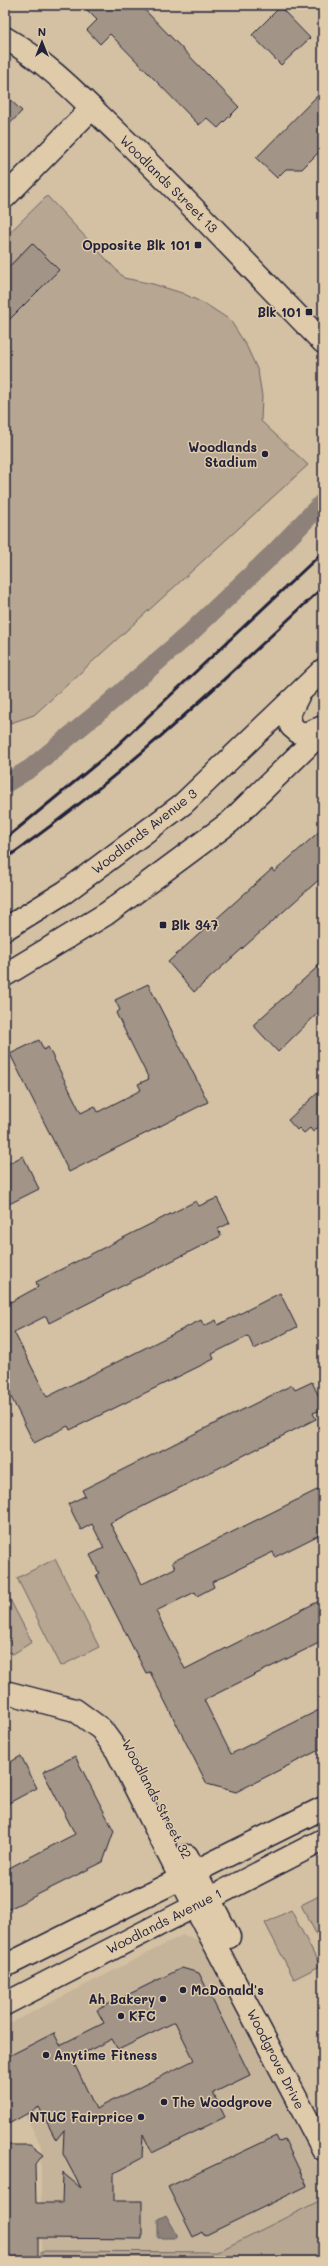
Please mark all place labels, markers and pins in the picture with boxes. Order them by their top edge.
place label: Opposite Blk 101 [82,236,190,253]
marker: Opposite Blk 101 [193,240,203,250]
place label: Blk 101 [257,303,301,320]
marker: Blk 101 [304,307,314,317]
place label: Woodlands Stadium [188,438,257,470]
marker: Woodlands Stadium [260,449,270,459]
place label: Blk 347 [171,916,218,933]
marker: Blk 347 [158,920,168,930]
place label: McDonald's [191,1981,264,1998]
marker: McDonald's [178,1985,188,1995]
place label: Ah Bakery [88,1990,155,2008]
marker: Ah Bakery [158,1994,168,2004]
place label: KFC [129,2007,156,2024]
marker: KFC [116,2011,126,2021]
place label: Anytime Fitness [54,2046,157,2064]
marker: Anytime Fitness [41,2050,51,2060]
place label: The Woodgrove [172,2093,272,2110]
marker: The Woodgrove [159,2097,169,2107]
place label: NTUC Fairprice [30,2108,133,2125]
marker: NTUC Fairprice [136,2112,146,2122]

